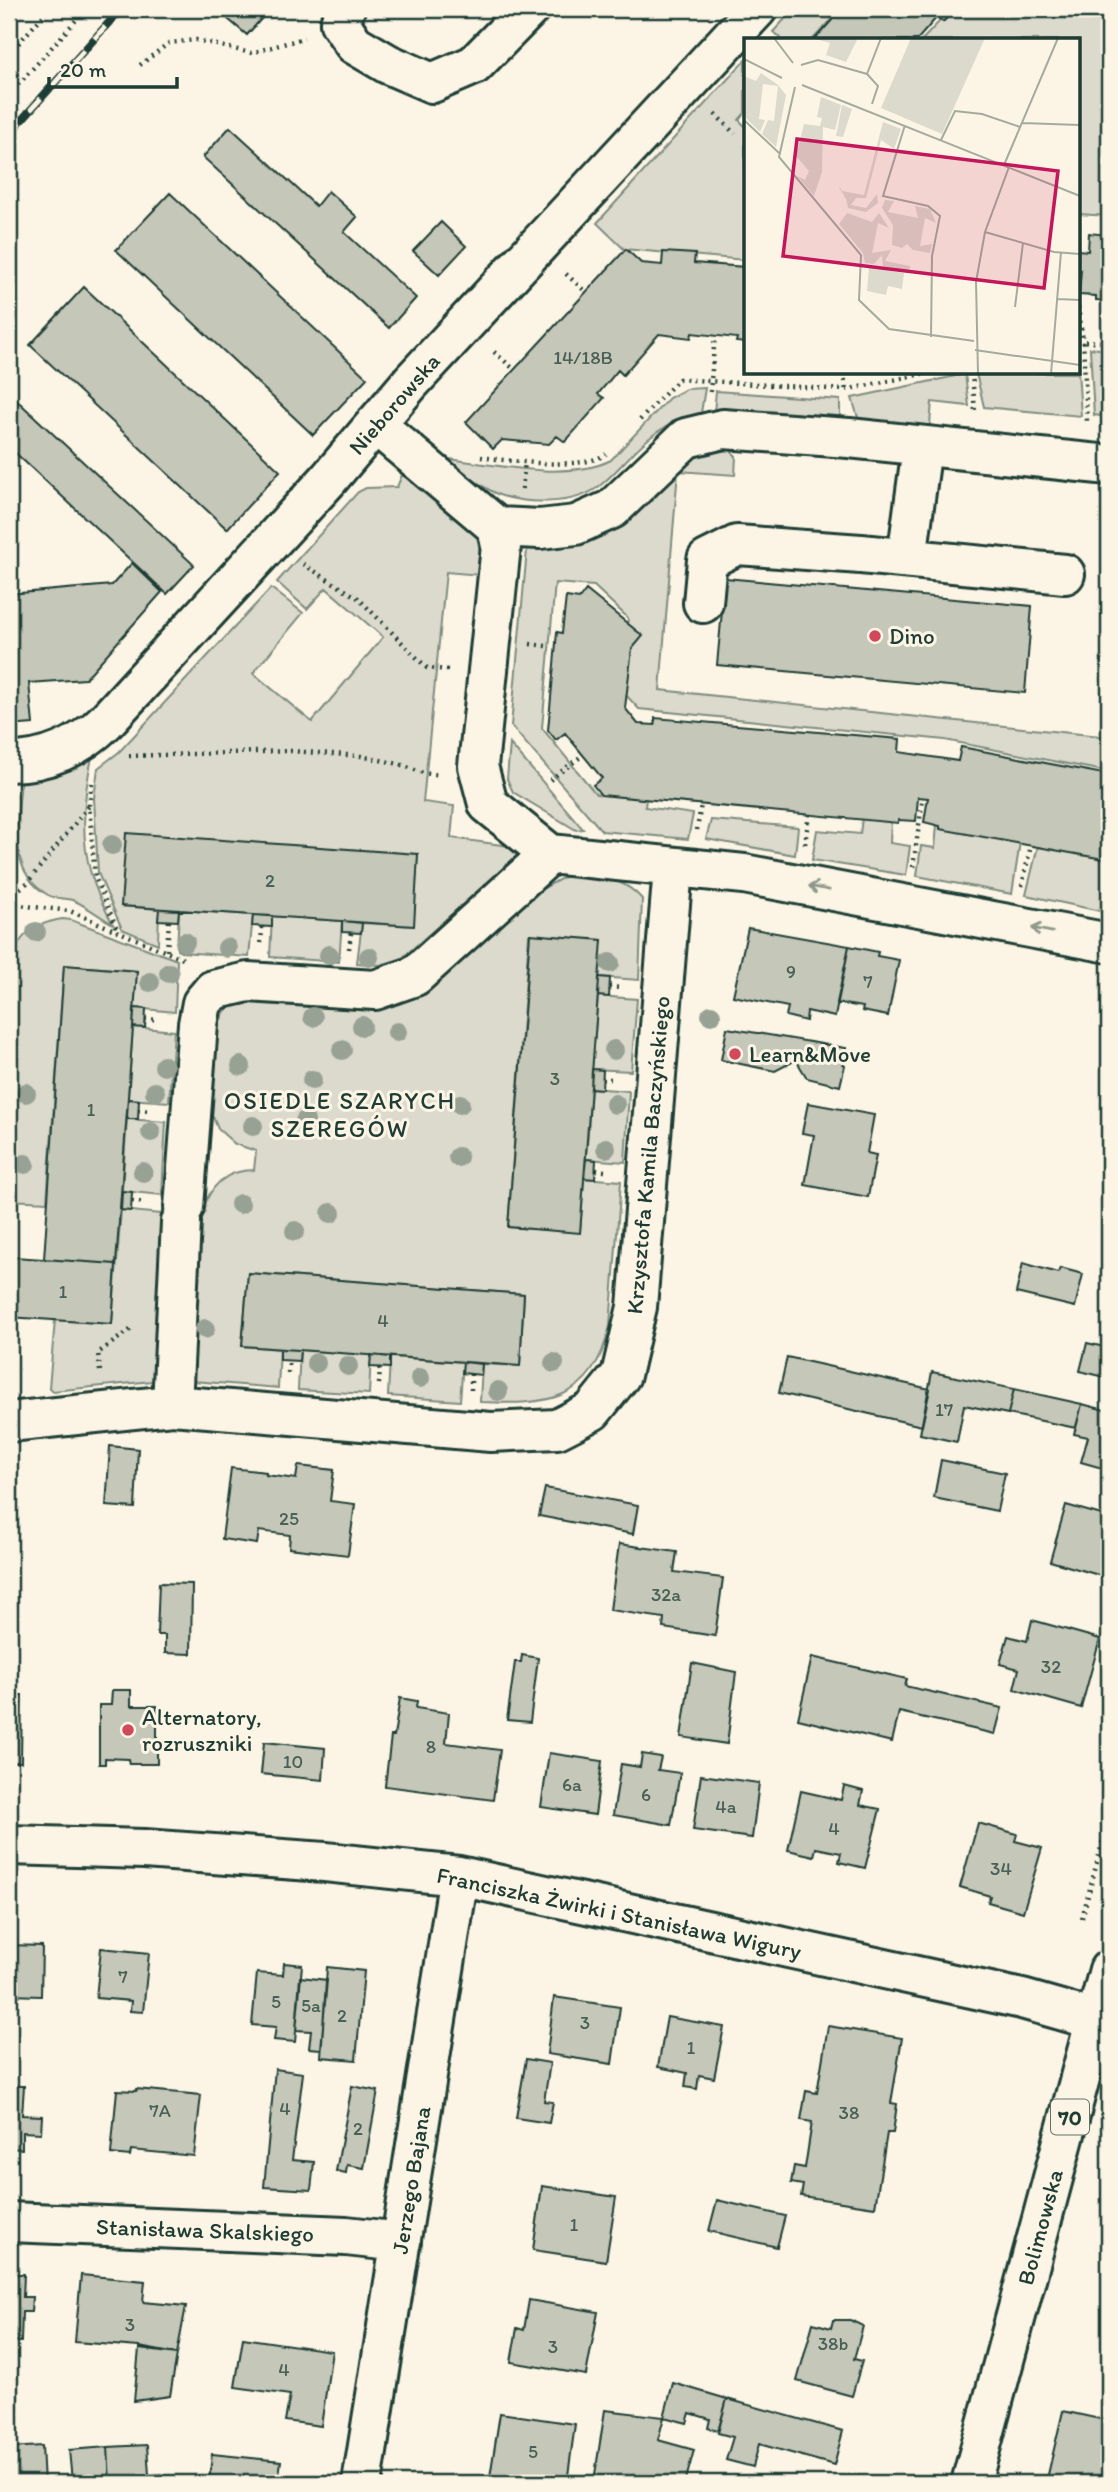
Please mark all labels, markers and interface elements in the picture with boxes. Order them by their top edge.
inset map [744,38,1080,374]
scale bar [49,46,177,90]
text: 20 m [60,57,107,82]
house number: 14/18B [553,346,613,369]
street label: Nieborowska [342,348,446,460]
place label: Dino [889,622,935,650]
marker: Dino [867,628,883,644]
house number: 2 [265,869,275,892]
one-way arrow [808,881,831,894]
one-way arrow [1031,923,1054,936]
house number: 9 [786,960,796,983]
house number: 7 [863,970,873,993]
street label: Krzysztofa Kamila Baczyńskiego [620,995,676,1315]
place label: Learn&Move [749,1040,871,1068]
marker: Learn&Move [727,1046,743,1062]
house number: 3 [550,1067,560,1090]
district label: OSIEDLE SZARYCH SZEREGÓW [224,1086,456,1143]
house number: 1 [87,1098,96,1121]
house number: 1 [59,1280,68,1303]
house number: 4 [377,1309,389,1332]
house number: 17 [935,1398,953,1421]
house number: 25 [279,1507,299,1530]
house number: 32a [651,1583,681,1606]
house number: 32 [1041,1655,1061,1678]
place label: Alternatory, rozruszniki [142,1703,262,1757]
marker: Alternatory, rozruszniki [120,1722,136,1738]
house number: 8 [426,1735,436,1758]
house number: 10 [283,1750,303,1773]
house number: 6a [562,1773,582,1796]
house number: 6 [641,1783,651,1806]
house number: 4a [715,1795,737,1818]
house number: 4 [828,1817,840,1840]
house number: 34 [990,1857,1012,1880]
street label: Franciszka Żwirki i Stanisława Wigury [434,1861,804,1965]
house number: 7 [118,1965,128,1988]
house number: 5 [271,1990,281,2013]
house number: 5a [301,1994,321,2017]
house number: 2 [337,2004,347,2027]
house number: 3 [580,2011,590,2034]
house number: 1 [687,2036,696,2059]
house number: 4 [279,2097,291,2120]
house number: 7A [149,2099,171,2122]
road number: 70 [1051,2100,1089,2134]
house number: 38 [839,2101,859,2124]
street label: Jerzego Bajana [385,2104,437,2256]
house number: 2 [353,2117,363,2140]
street label: Bolimowska [1011,2166,1069,2288]
street label: Stanisława Skalskiego [96,2212,314,2248]
house number: 1 [570,2213,579,2236]
house number: 3 [125,2313,135,2336]
house number: 38b [818,2332,848,2355]
house number: 3 [548,2335,558,2358]
house number: 4 [278,2358,290,2381]
house number: 5 [528,2440,538,2463]

